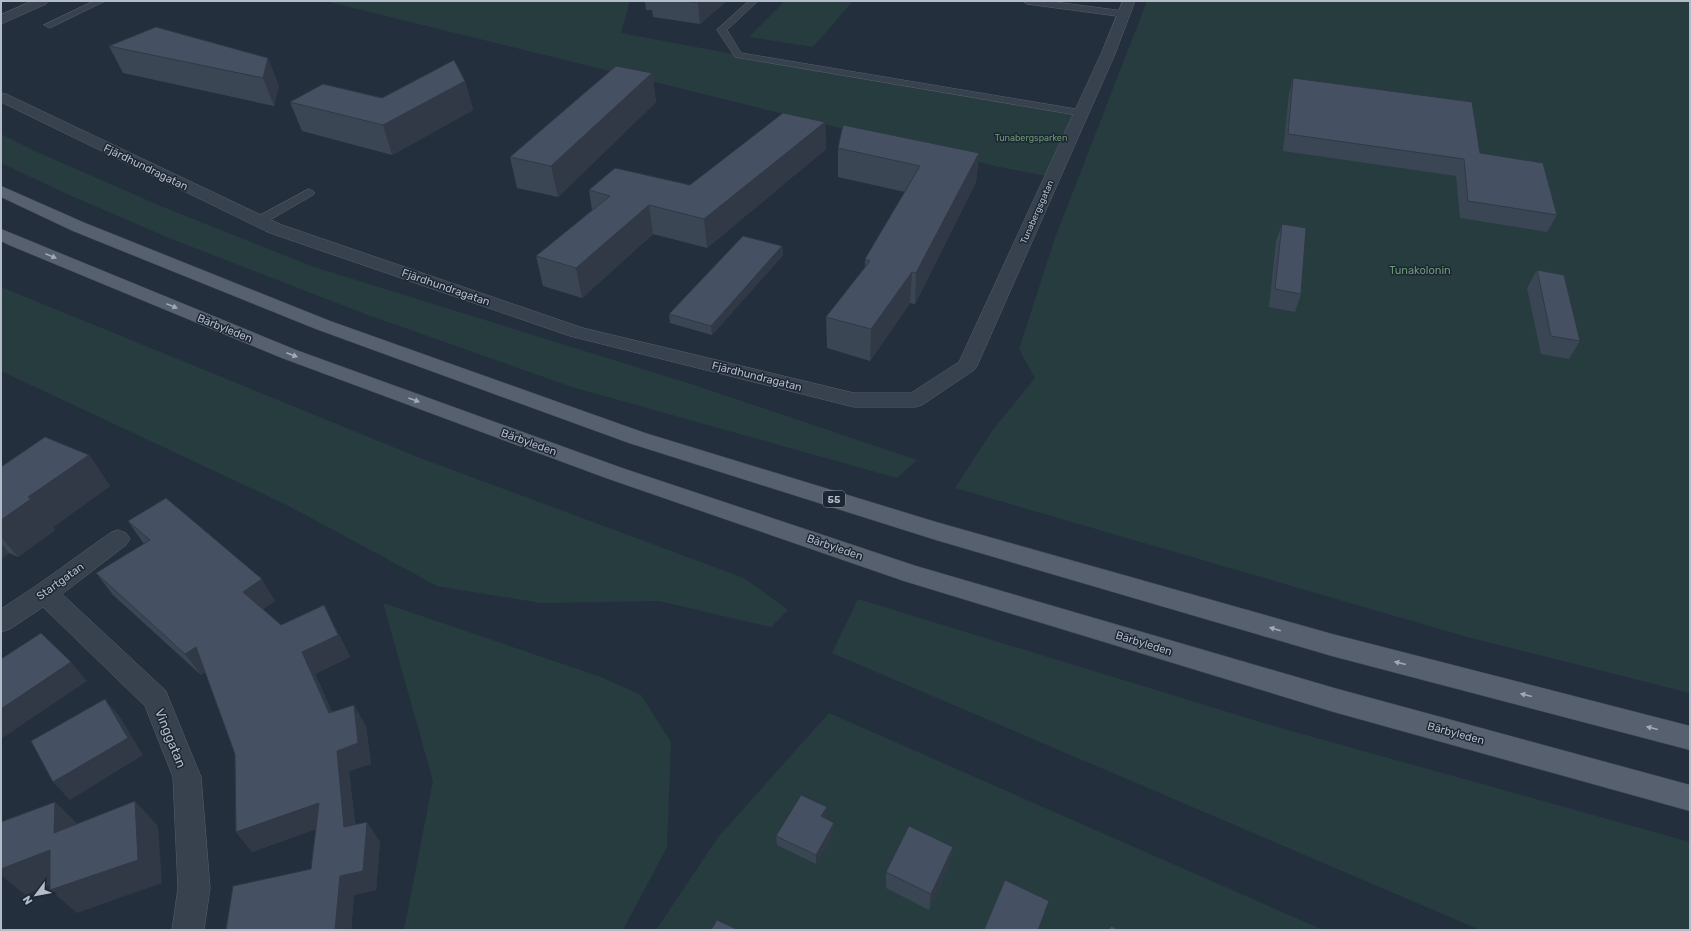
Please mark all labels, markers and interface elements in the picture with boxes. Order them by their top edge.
park label: Tunabergsparken [995,133,1067,143]
street label: Fjärdhundragatan [102,141,190,193]
street label: Tunabergsgatan [1019,179,1055,245]
one-way arrow [46,254,58,260]
park label: Tunakolonin [1389,264,1451,277]
street label: Fjärdhundragatan [400,266,492,309]
one-way arrow [166,303,178,309]
street label: Bärbyleden [195,312,254,345]
one-way arrow [286,352,298,358]
street label: Fjärdhundragatan [711,359,803,394]
one-way arrow [408,397,420,403]
street label: Bärbyleden [499,426,558,459]
road number: 55 [823,491,845,507]
street label: Bärbyleden [805,532,864,563]
street label: Startgatan [34,560,86,603]
one-way arrow [1269,626,1281,632]
street label: Bärbyleden [1114,629,1174,658]
one-way arrow [1394,660,1406,666]
one-way arrow [1520,692,1533,698]
street label: Vinggatan [151,707,189,770]
street label: Bärbyleden [1426,720,1486,747]
one-way arrow [1646,725,1658,731]
north arrow [16,875,56,915]
text: N [20,893,36,907]

